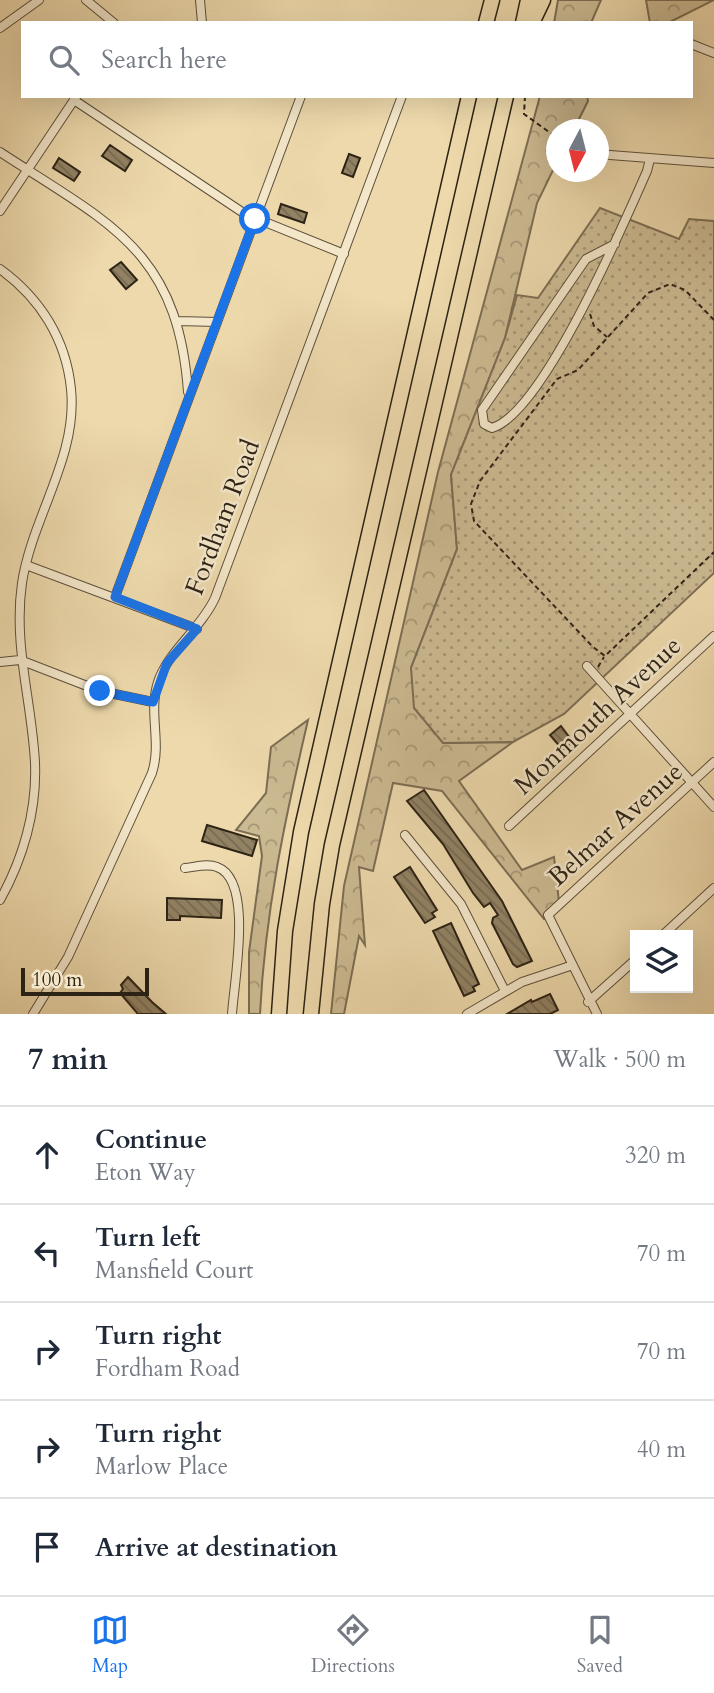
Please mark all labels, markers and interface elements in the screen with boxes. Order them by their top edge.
search box [21,21,693,98]
icon: search [45,41,83,79]
text: Search here [101,42,227,77]
north arrow [546,119,609,182]
route start [239,203,270,234]
street label: Fordham Road [177,434,268,600]
street label: Monmouth Avenue [506,628,689,802]
route end [84,675,115,706]
street label: Belmar Avenue [540,754,690,894]
map controls [630,930,693,993]
button: layers [630,930,693,993]
scale bar [21,965,149,997]
text: 100 m [32,967,82,993]
text: 7 min [28,1039,108,1080]
text: Walk · 500 m [553,1044,686,1075]
text: Continue [95,1122,207,1157]
icon: ahead [28,1136,66,1174]
text: 320 m [625,1140,686,1171]
text: Eton Way [95,1157,196,1188]
text: Turn left [95,1220,200,1255]
icon: left [28,1234,66,1272]
text: 70 m [637,1238,686,1269]
text: Mansfield Court [95,1255,253,1286]
text: Turn right [95,1318,222,1353]
icon: right [28,1332,66,1370]
text: 70 m [637,1336,686,1367]
text: Fordham Road [95,1353,240,1384]
text: Turn right [95,1416,222,1451]
icon: right [28,1430,66,1468]
text: 40 m [637,1434,686,1465]
text: Marlow Place [95,1451,228,1482]
icon: arrive [28,1528,66,1566]
text: Arrive at destination [95,1530,338,1565]
tab: Map [91,1611,129,1679]
tab: Directions [311,1611,395,1679]
tab: Saved [577,1611,623,1679]

